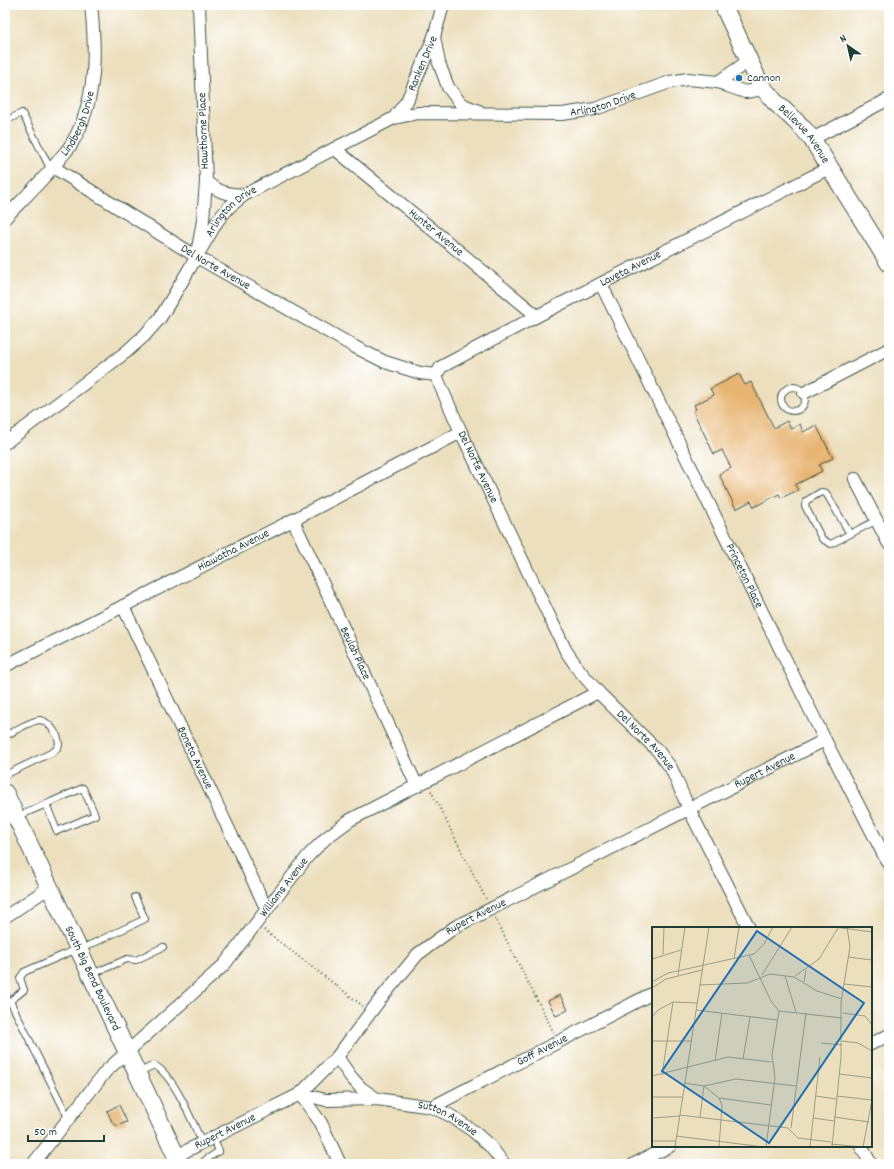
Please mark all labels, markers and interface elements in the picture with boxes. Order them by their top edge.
north arrow [828,26,868,66]
text: N [837,31,851,48]
street label: Ranken Drive [404,33,442,94]
place label: Cannon [747,70,781,87]
marker: Cannon [734,73,744,83]
street label: Arlington Drive [569,86,638,121]
street label: Lindbergh Drive [57,90,99,160]
street label: Hawthorne Place [194,92,214,170]
street label: Bellevue Avenue [774,100,834,167]
street label: Arlington Drive [201,181,260,240]
street label: Hunter Avenue [405,205,467,260]
street label: Del Norte Avenue [177,240,254,294]
street label: Laveta Avenue [597,246,664,291]
street label: Del Norte Avenue [453,428,502,506]
street label: Hiawatha Avenue [194,525,272,576]
street label: Princeton Place [721,541,767,611]
street label: Beulah Place [335,624,375,683]
street label: Del Norte Avenue [613,706,679,774]
street label: Boneta Avenue [173,724,217,792]
street label: Rupert Avenue [731,748,798,793]
street label: Williams Avenue [255,854,312,921]
street label: Rupert Avenue [442,894,509,940]
street label: South Big Bend Boulevard [60,923,125,1034]
inset map [652,927,872,1147]
street label: Goff Avenue [514,1030,571,1070]
street label: Sutton Avenue [417,1097,482,1140]
street label: Rupert Avenue [192,1109,259,1154]
scale bar [28,1117,104,1143]
text: 50 m [34,1124,57,1141]

